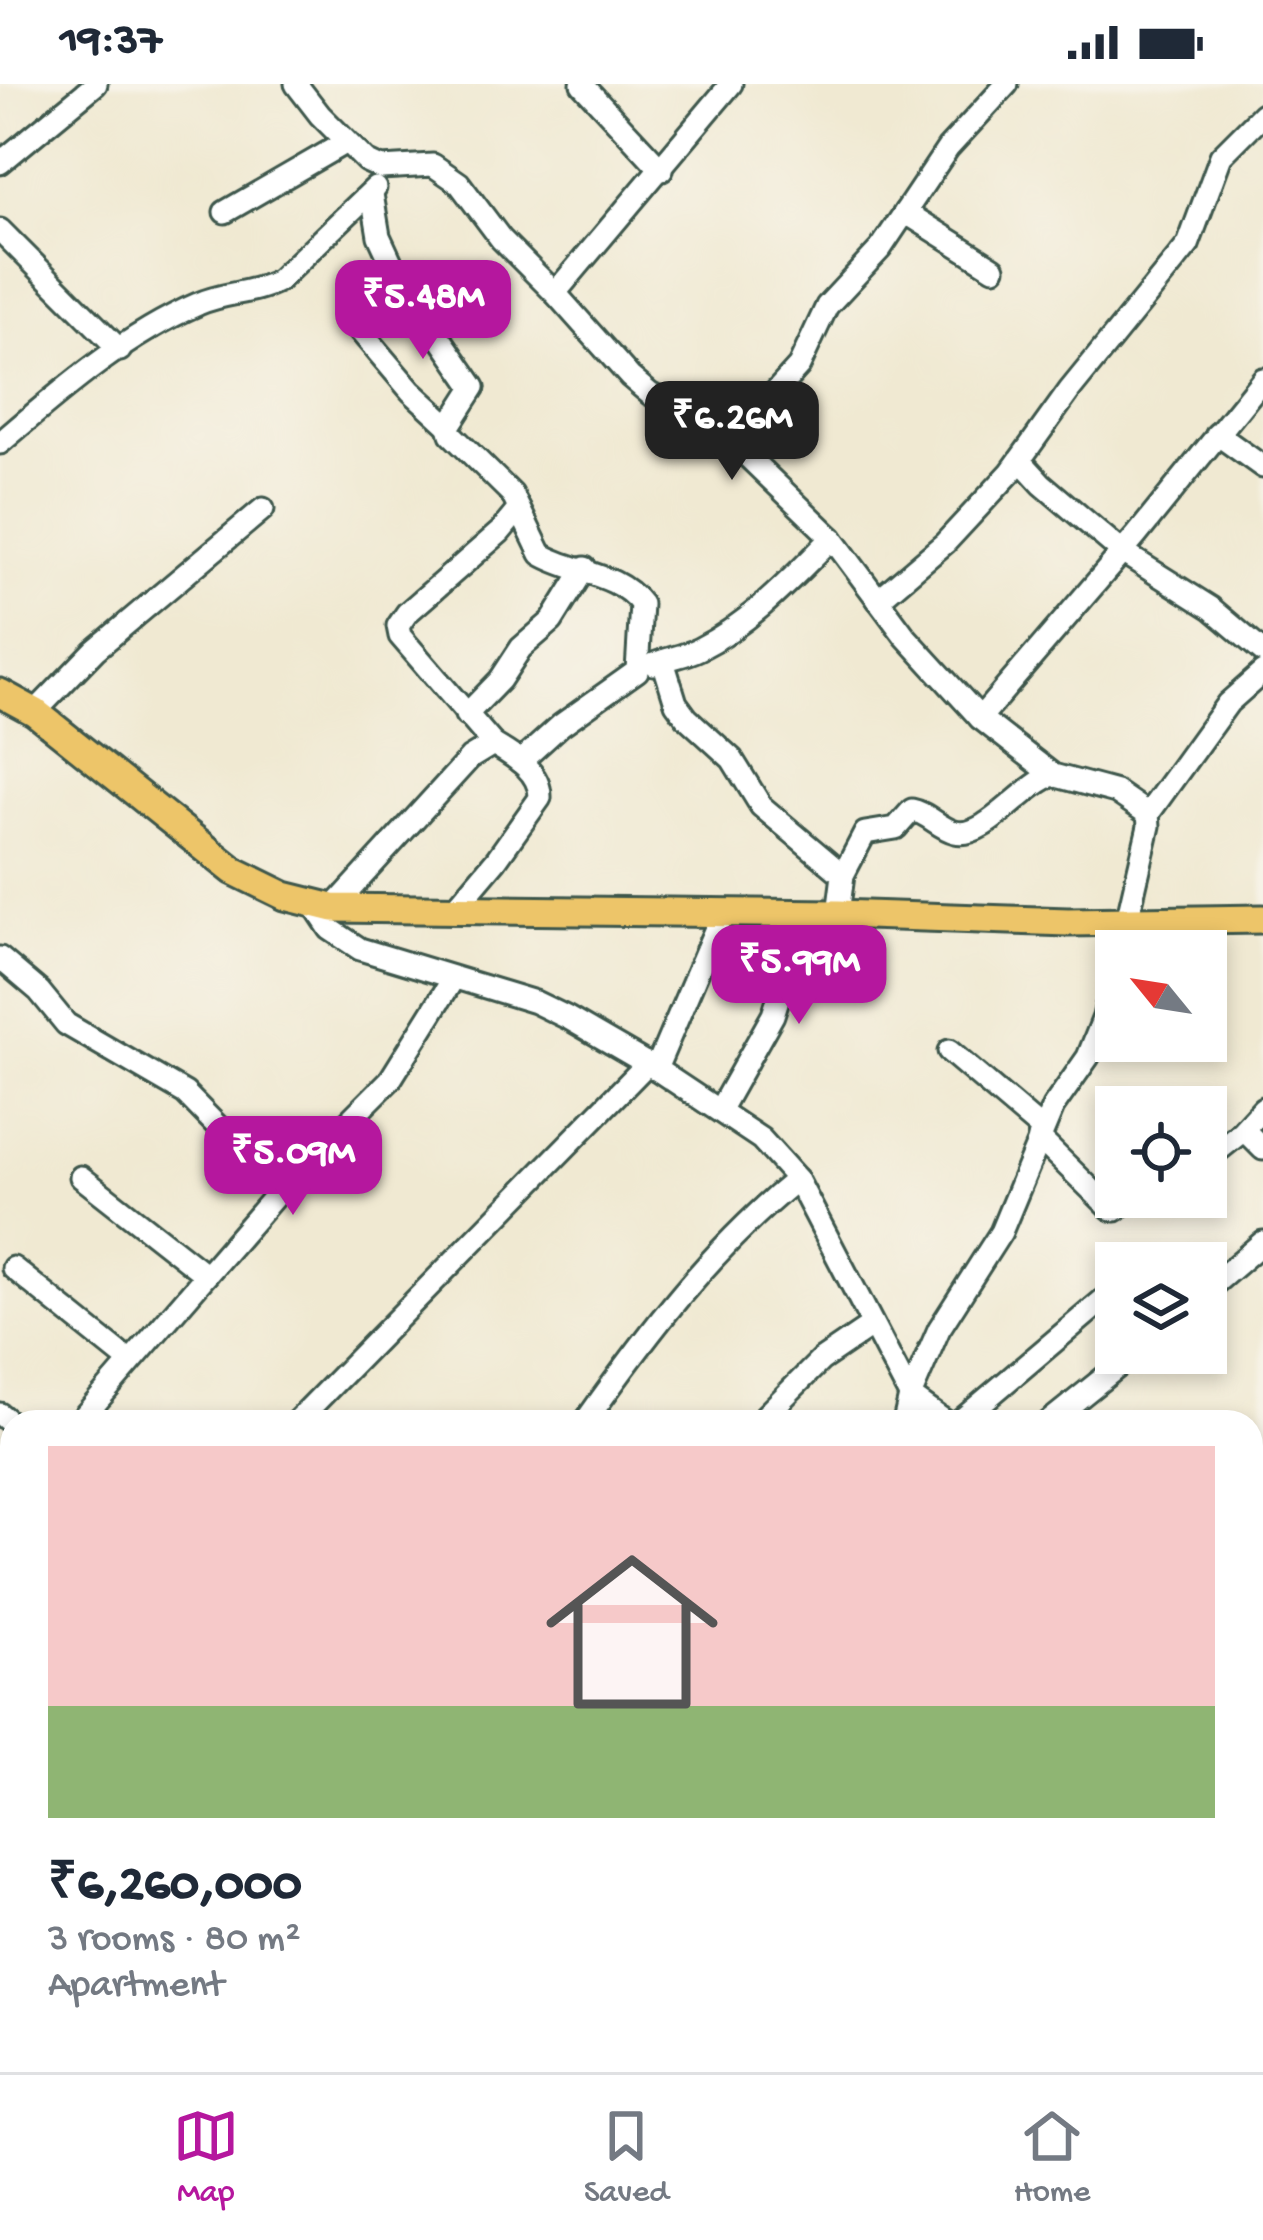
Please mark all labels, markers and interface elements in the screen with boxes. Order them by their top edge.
text: 19:37 [60,16,162,69]
pin: ₹5.48M [325,260,521,362]
text: ₹5.48M [362,276,484,322]
pin: ₹6.26M [634,381,830,483]
text: ₹6.26M [672,397,792,443]
pin: ₹5.99M [701,925,897,1027]
north arrow [1095,930,1227,1062]
map controls [1095,930,1227,1374]
text: ₹5.99M [738,941,860,987]
button: locate [1095,1086,1227,1218]
pin: ₹5.09M [195,1116,391,1218]
text: ₹5.09M [231,1132,355,1178]
button: layers [1095,1242,1227,1374]
icon: home [524,1524,740,1740]
text: ₹6,260,000 [48,1858,302,1918]
text: 3 rooms · 80 m² [48,1918,300,1964]
text: Apartment [48,1964,224,2010]
tab: Map [173,2103,239,2213]
tab: Saved [584,2103,669,2213]
tab: Home [1014,2103,1090,2213]

